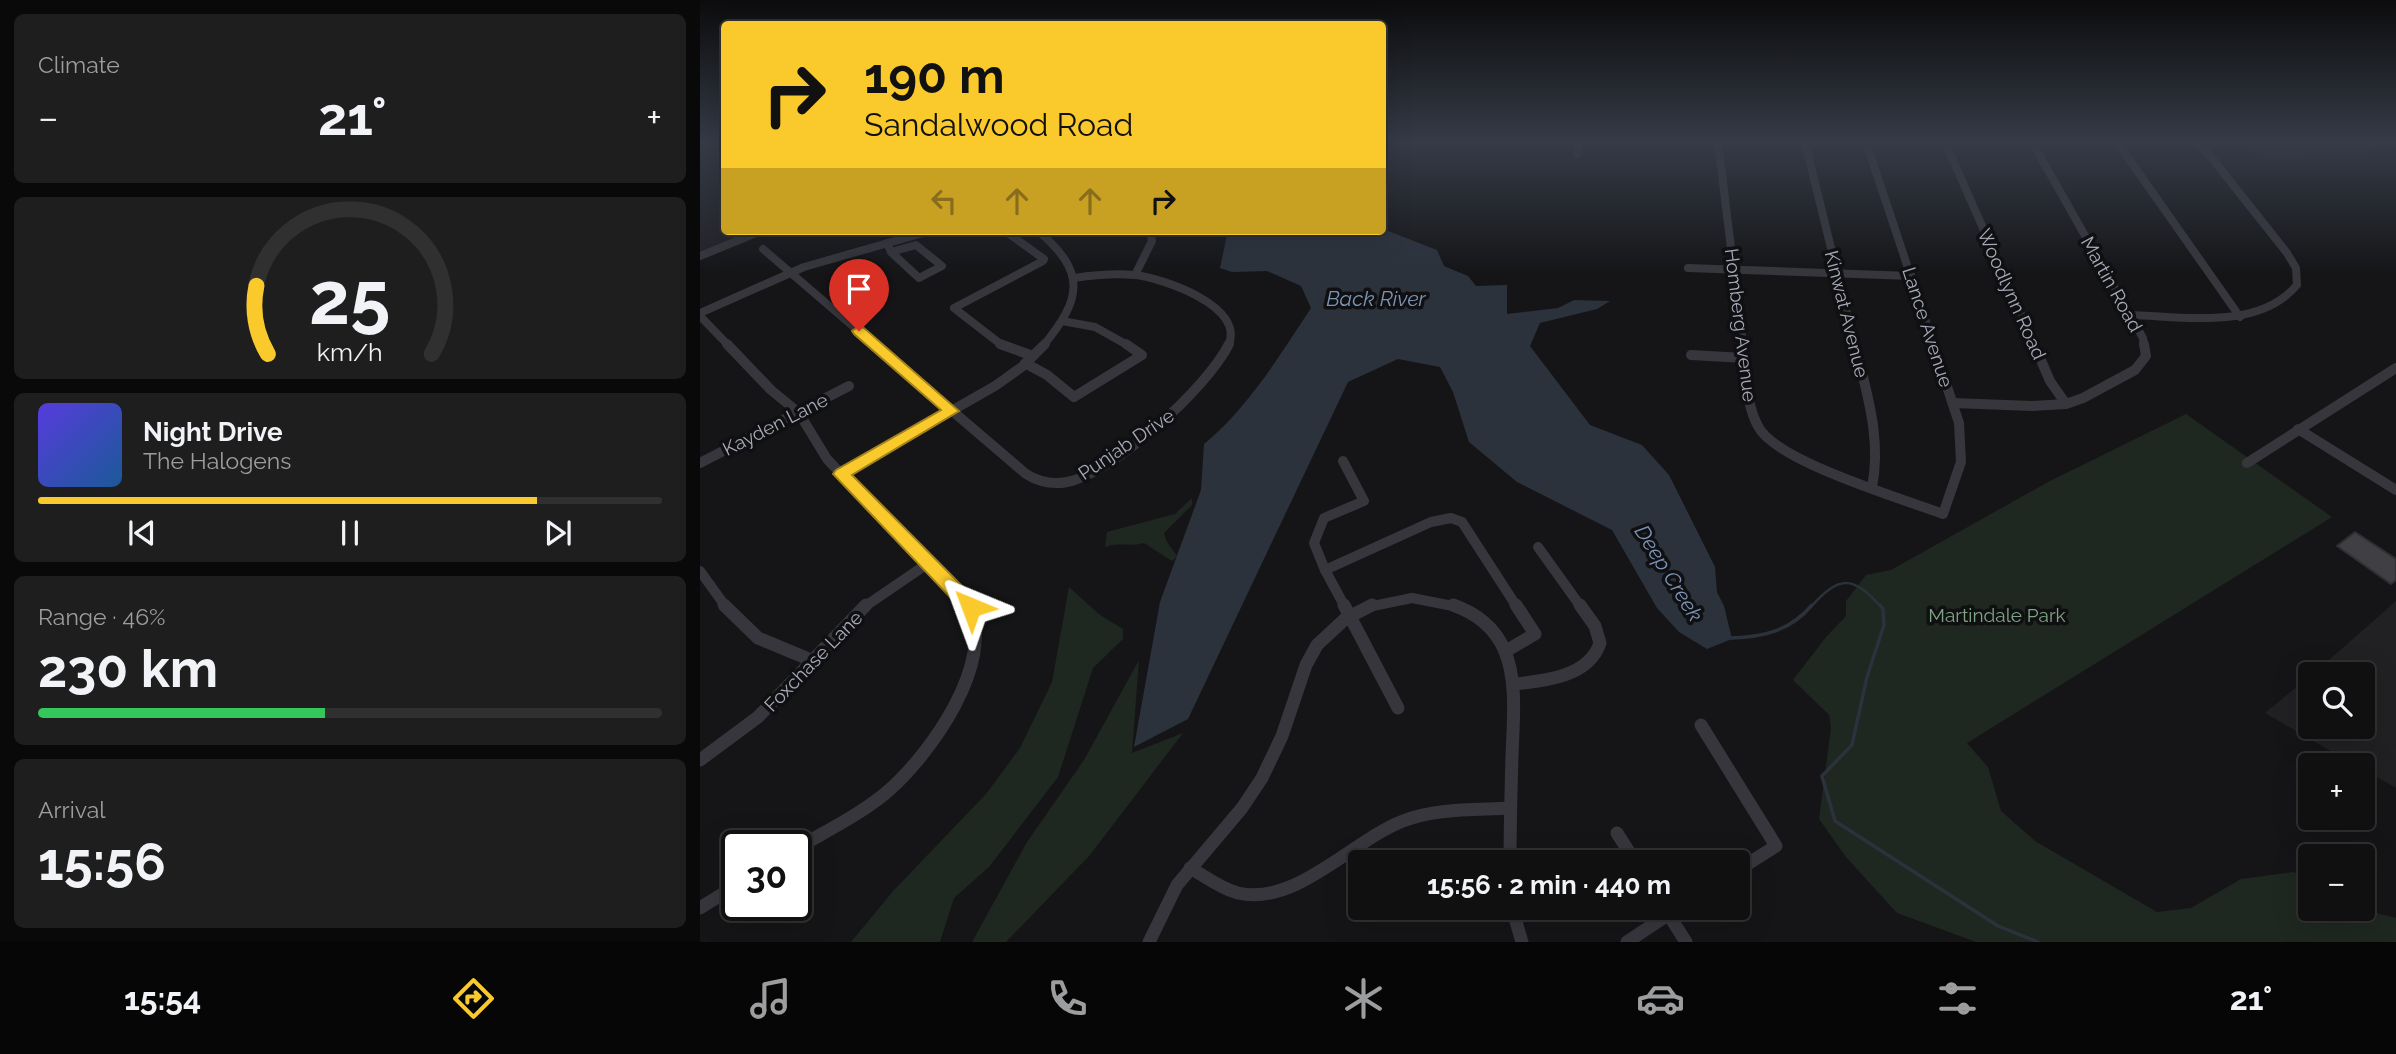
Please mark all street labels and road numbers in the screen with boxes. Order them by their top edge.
street label: Woodlynn Road [1973,225,2051,363]
street label: Martin Road [2077,232,2147,336]
street label: Homberg Avenue [1721,247,1761,403]
street label: Kinwat Avenue [1821,248,1873,380]
street label: Lance Avenue [1898,264,1958,390]
street label: Kayden Lane [719,388,831,460]
street label: Punjab Drive [1074,404,1178,484]
street label: Foxchase Lane [759,606,867,716]

